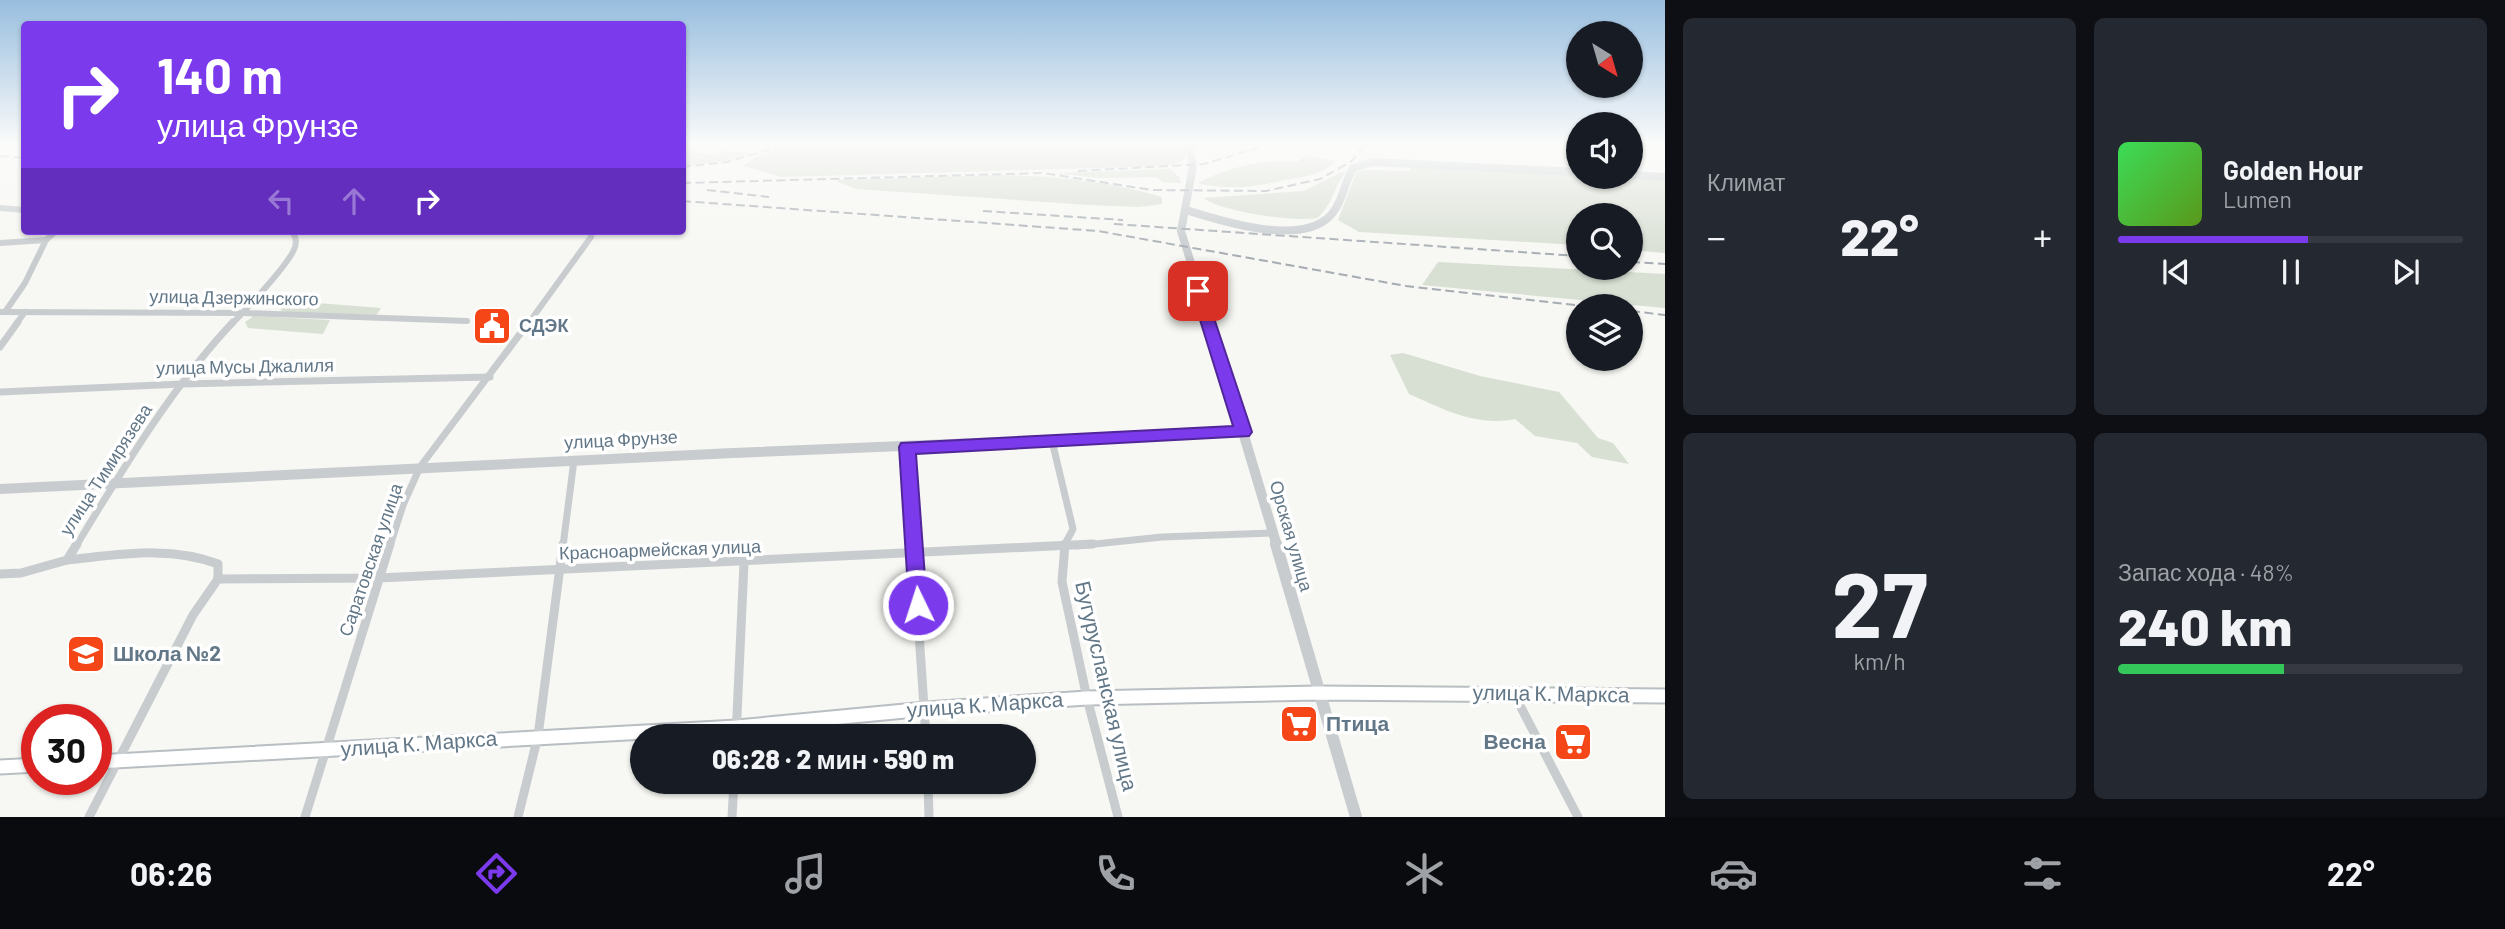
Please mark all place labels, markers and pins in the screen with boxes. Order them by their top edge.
pin [1168,261,1228,321]
public building icon: СДЭК [471,305,513,347]
place label: СДЭК [519,314,569,336]
school or university icon: Школа №2 [65,633,107,675]
place label: Школа №2 [113,640,221,665]
supermarket icon: Птица [1278,703,1320,745]
place label: Птица [1326,710,1389,735]
supermarket icon: Весна [1552,721,1594,763]
place label: Весна [1483,728,1546,753]

